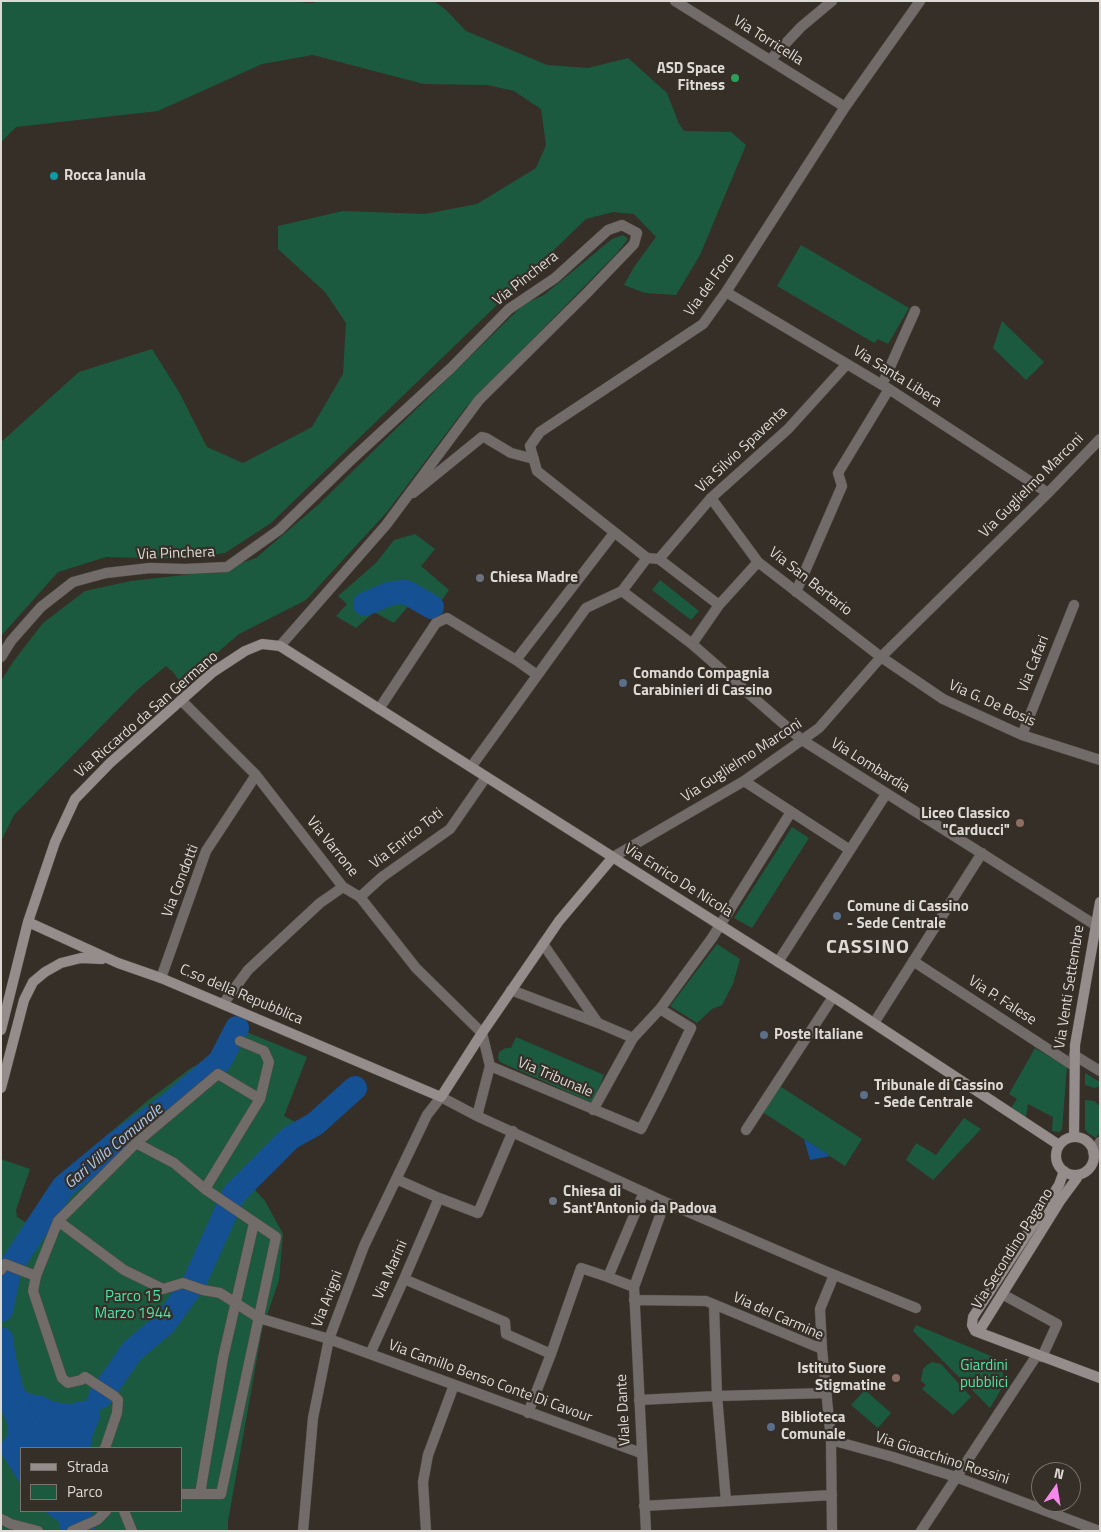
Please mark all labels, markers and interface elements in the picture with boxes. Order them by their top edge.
street label: Via Torricella [730,12,806,70]
place label: ASD Space Fitness [657,60,725,95]
marker: ASD Space Fitness [729,72,741,84]
place label: Rocca Janula [64,167,146,185]
marker: Rocca Janula [48,170,60,182]
street label: Via Pinchera [490,248,562,310]
street label: Via del Foro [681,250,739,320]
street label: Via Santa Libera [849,343,945,411]
street label: Via Silvio Spaventa [693,403,791,497]
street label: Via Guglielmo Marconi [976,430,1088,542]
street label: Via Pinchera [137,544,215,564]
street label: Via San Bertario [765,544,855,620]
place label: Chiesa Madre [490,569,578,587]
marker: Chiesa Madre [474,572,486,584]
street label: Via Cafari [1015,633,1053,695]
street label: Via Riccardo da San Germano [72,648,222,782]
place label: Comando Compagnia Carabinieri di Cassino [633,665,772,700]
marker: Comando Compagnia Carabinieri di Cassino [617,677,629,689]
street label: Via G. De Bosis [946,677,1038,731]
street label: Via Guglielmo Marconi [678,715,806,807]
street label: Via Lombardia [827,735,913,797]
street label: Via Enrico Toti [367,805,447,873]
place label: Liceo Classico "Carducci" [921,805,1010,840]
street label: Via Varrone [302,813,362,881]
marker: Liceo Classico "Carducci" [1014,817,1026,829]
street label: Via Enrico De Nicola [620,840,736,922]
street label: Via Condotti [159,842,203,920]
place label: Comune di Cassino - Sede Centrale [847,898,969,933]
marker: Comune di Cassino - Sede Centrale [831,910,843,922]
street label: Via Venti Settembre [1051,924,1089,1050]
district label: CASSINO [825,936,911,960]
street label: C.so della Repubblica [177,961,305,1029]
street label: Via P. Falese [965,972,1039,1030]
place label: Poste Italiane [774,1026,863,1044]
marker: Poste Italiane [758,1029,770,1041]
street label: Via Tribunale [514,1054,596,1102]
place label: Tribunale di Cassino - Sede Centrale [874,1077,1003,1112]
marker: Tribunale di Cassino - Sede Centrale [858,1089,870,1101]
water label: Gari Villa Comunale [61,1100,167,1194]
place label: Chiesa di Sant'Antonio da Padova [563,1183,717,1218]
street label: Via Secondino Pagano [969,1185,1057,1313]
marker: Chiesa di Sant'Antonio da Padova [547,1195,559,1207]
street label: Via Marini [370,1238,412,1302]
street label: Via Arigni [309,1268,347,1330]
park label: Parco 15 Marzo 1944 [95,1288,171,1323]
street label: Via del Carmine [730,1289,826,1345]
street label: Via Camillo Benso Conte Di Cavour [386,1337,594,1427]
park label: Giardini pubblici [960,1357,1008,1392]
place label: Istituto Suore Stigmatine [797,1360,886,1395]
marker: Istituto Suore Stigmatine [890,1372,902,1384]
street label: Viale Dante [613,1374,635,1446]
place label: Biblioteca Comunale [781,1409,846,1444]
marker: Biblioteca Comunale [765,1421,777,1433]
street label: Via Gioacchino Rossini [873,1429,1011,1489]
legend [20,1447,182,1512]
text: Strada [67,1455,108,1478]
north arrow [1031,1462,1081,1512]
text: N [1052,1462,1066,1484]
text: Parco [67,1480,103,1503]

